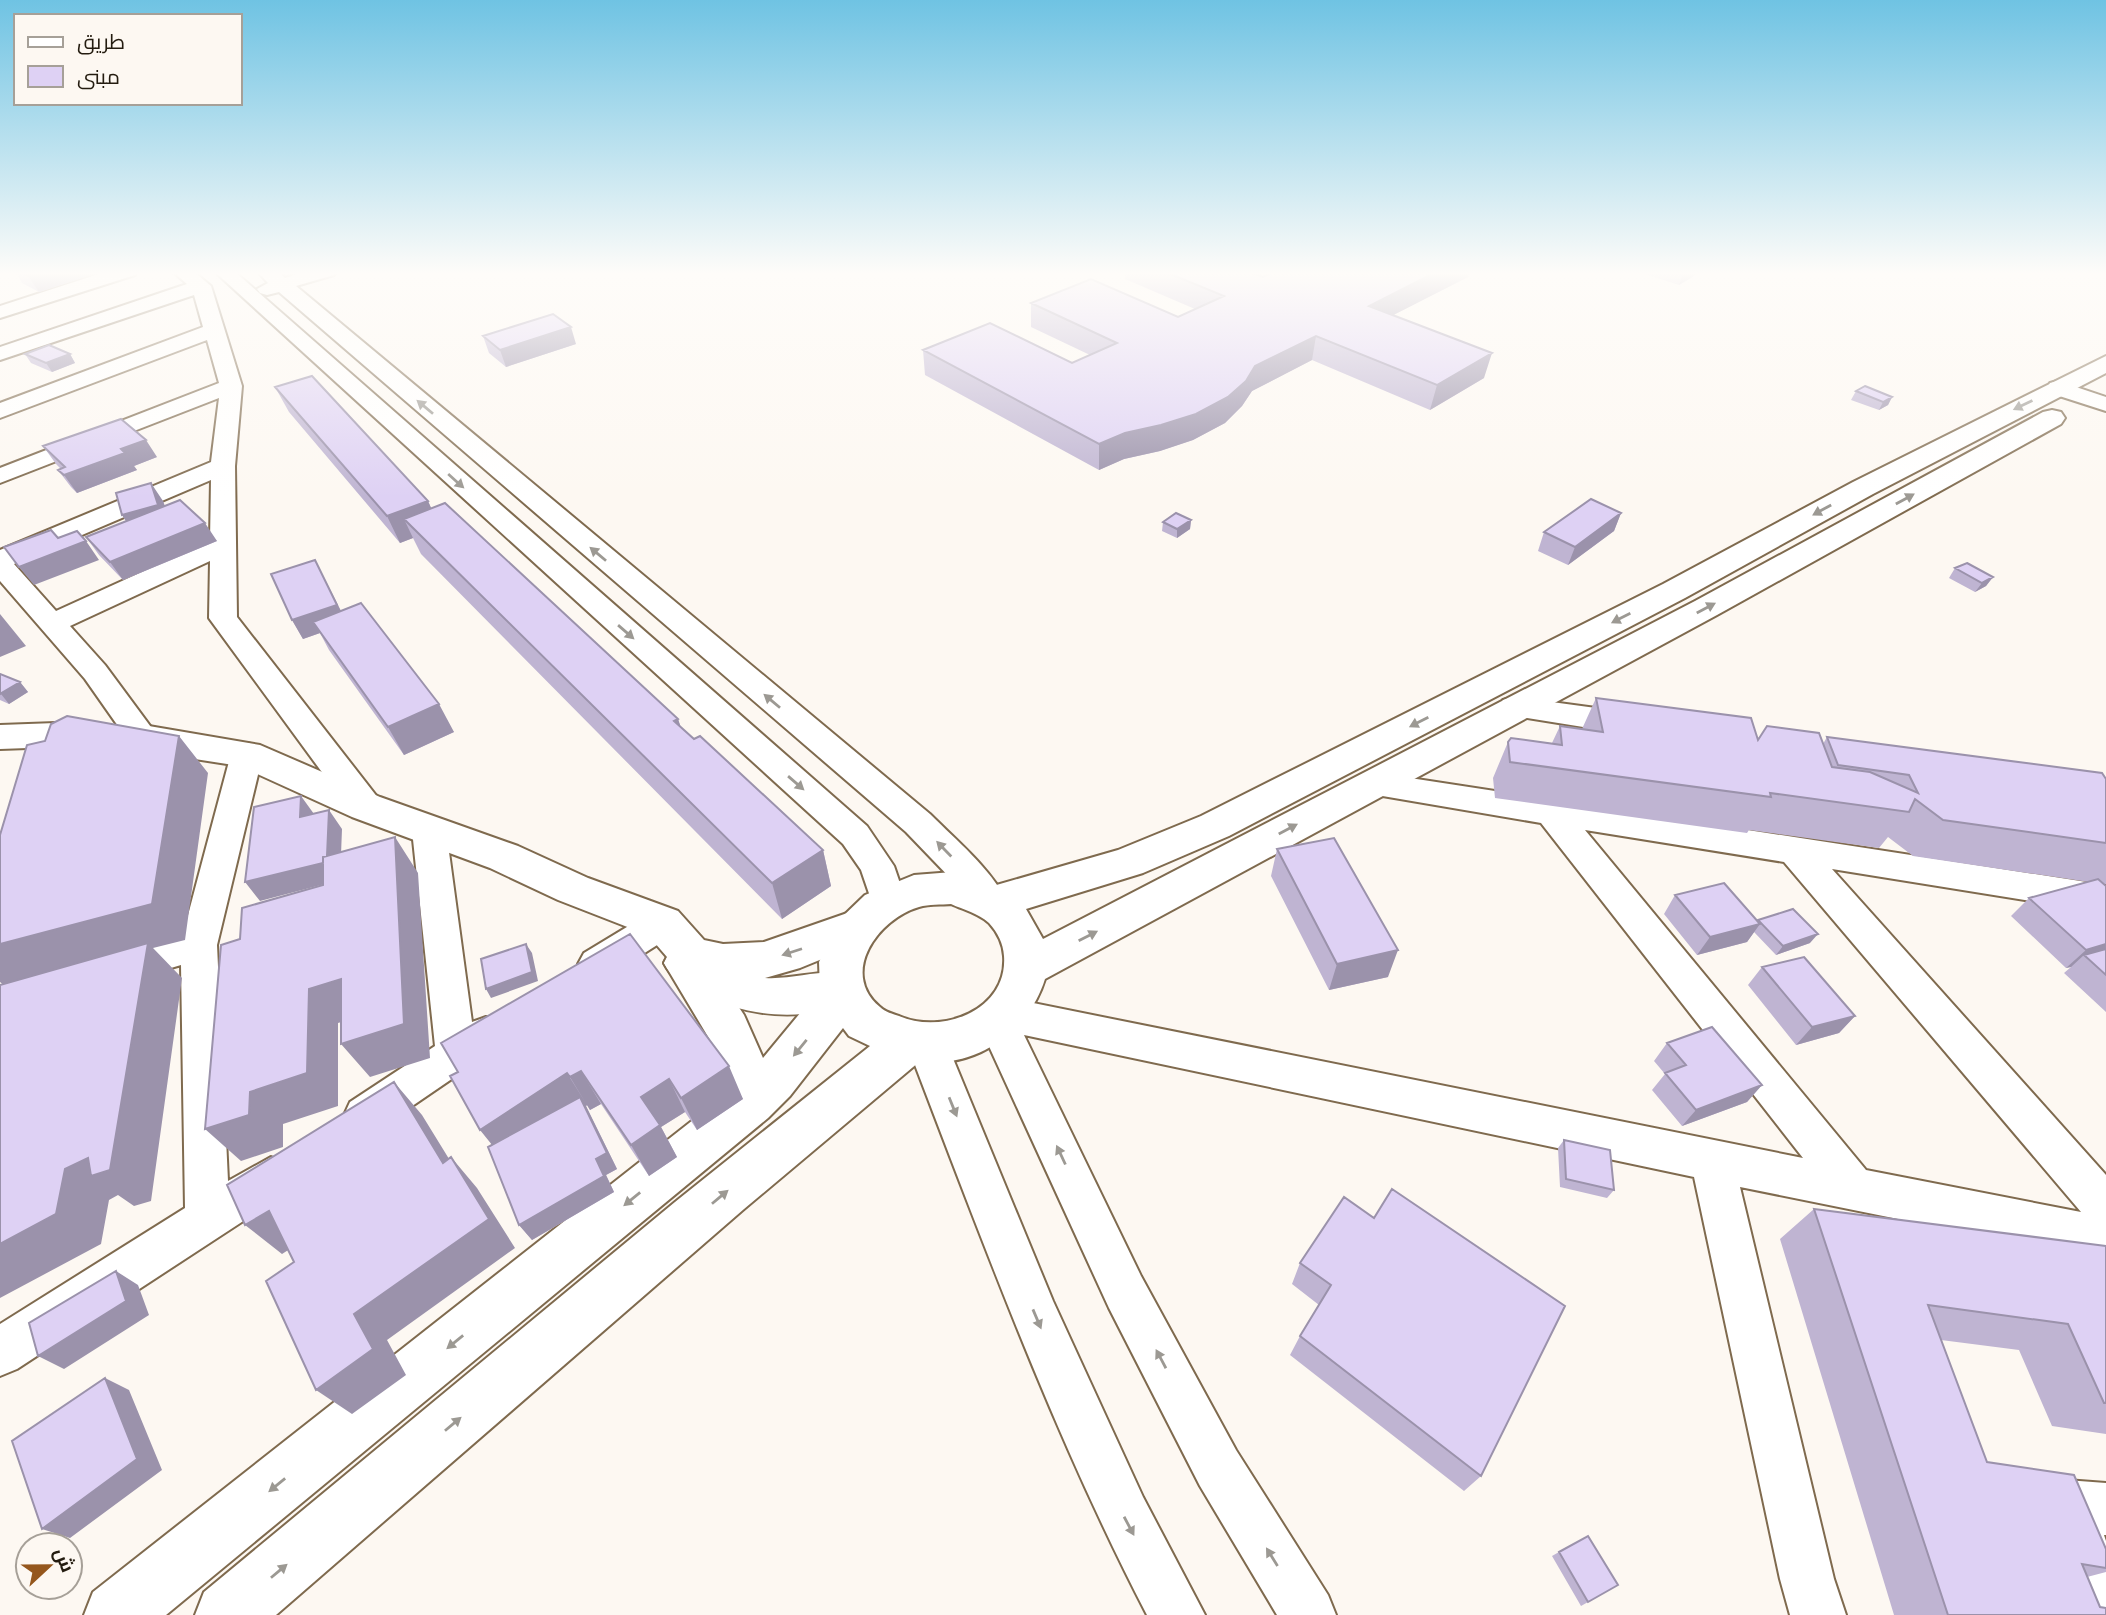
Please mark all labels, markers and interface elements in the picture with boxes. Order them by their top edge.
legend [14,14,242,105]
text: طريق [77,30,125,55]
text: مبنى [77,65,120,90]
one-way arrow [416,399,434,414]
one-way arrow [2013,399,2033,411]
one-way arrow [447,473,465,489]
one-way arrow [1895,493,1915,505]
one-way arrow [1812,505,1832,516]
one-way arrow [590,547,607,562]
one-way arrow [1696,602,1715,614]
one-way arrow [1611,612,1631,624]
one-way arrow [617,624,634,639]
one-way arrow [763,693,781,709]
one-way arrow [1409,716,1429,727]
one-way arrow [787,775,805,791]
one-way arrow [1278,823,1298,835]
one-way arrow [937,841,953,858]
one-way arrow [1078,931,1098,943]
one-way arrow [782,947,803,958]
one-way arrow [793,1038,808,1056]
one-way arrow [947,1097,958,1118]
one-way arrow [1055,1145,1066,1165]
one-way arrow [711,1190,728,1205]
one-way arrow [623,1191,640,1206]
one-way arrow [1031,1309,1042,1330]
one-way arrow [446,1334,463,1349]
one-way arrow [1155,1349,1166,1369]
one-way arrow [444,1417,461,1432]
one-way arrow [269,1477,287,1492]
one-way arrow [1123,1517,1135,1537]
north arrow [14,1531,84,1601]
text: ش [49,1545,79,1575]
one-way arrow [1266,1547,1279,1566]
one-way arrow [270,1563,288,1579]

